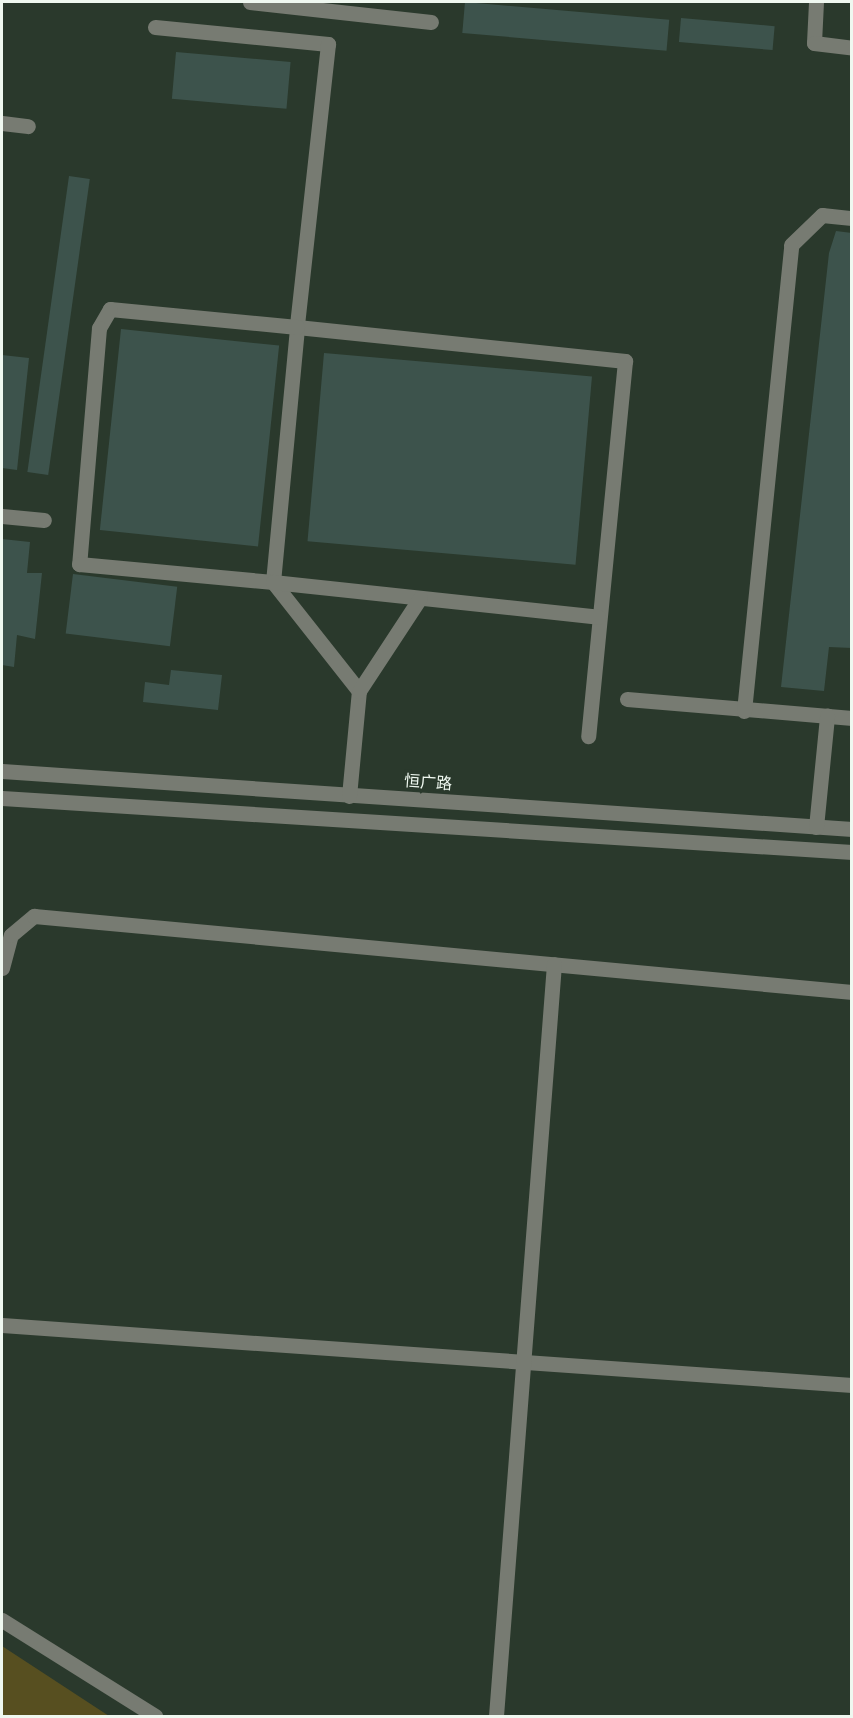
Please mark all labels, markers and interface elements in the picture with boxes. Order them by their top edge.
street label: 恒广路 [403,772,453,794]

